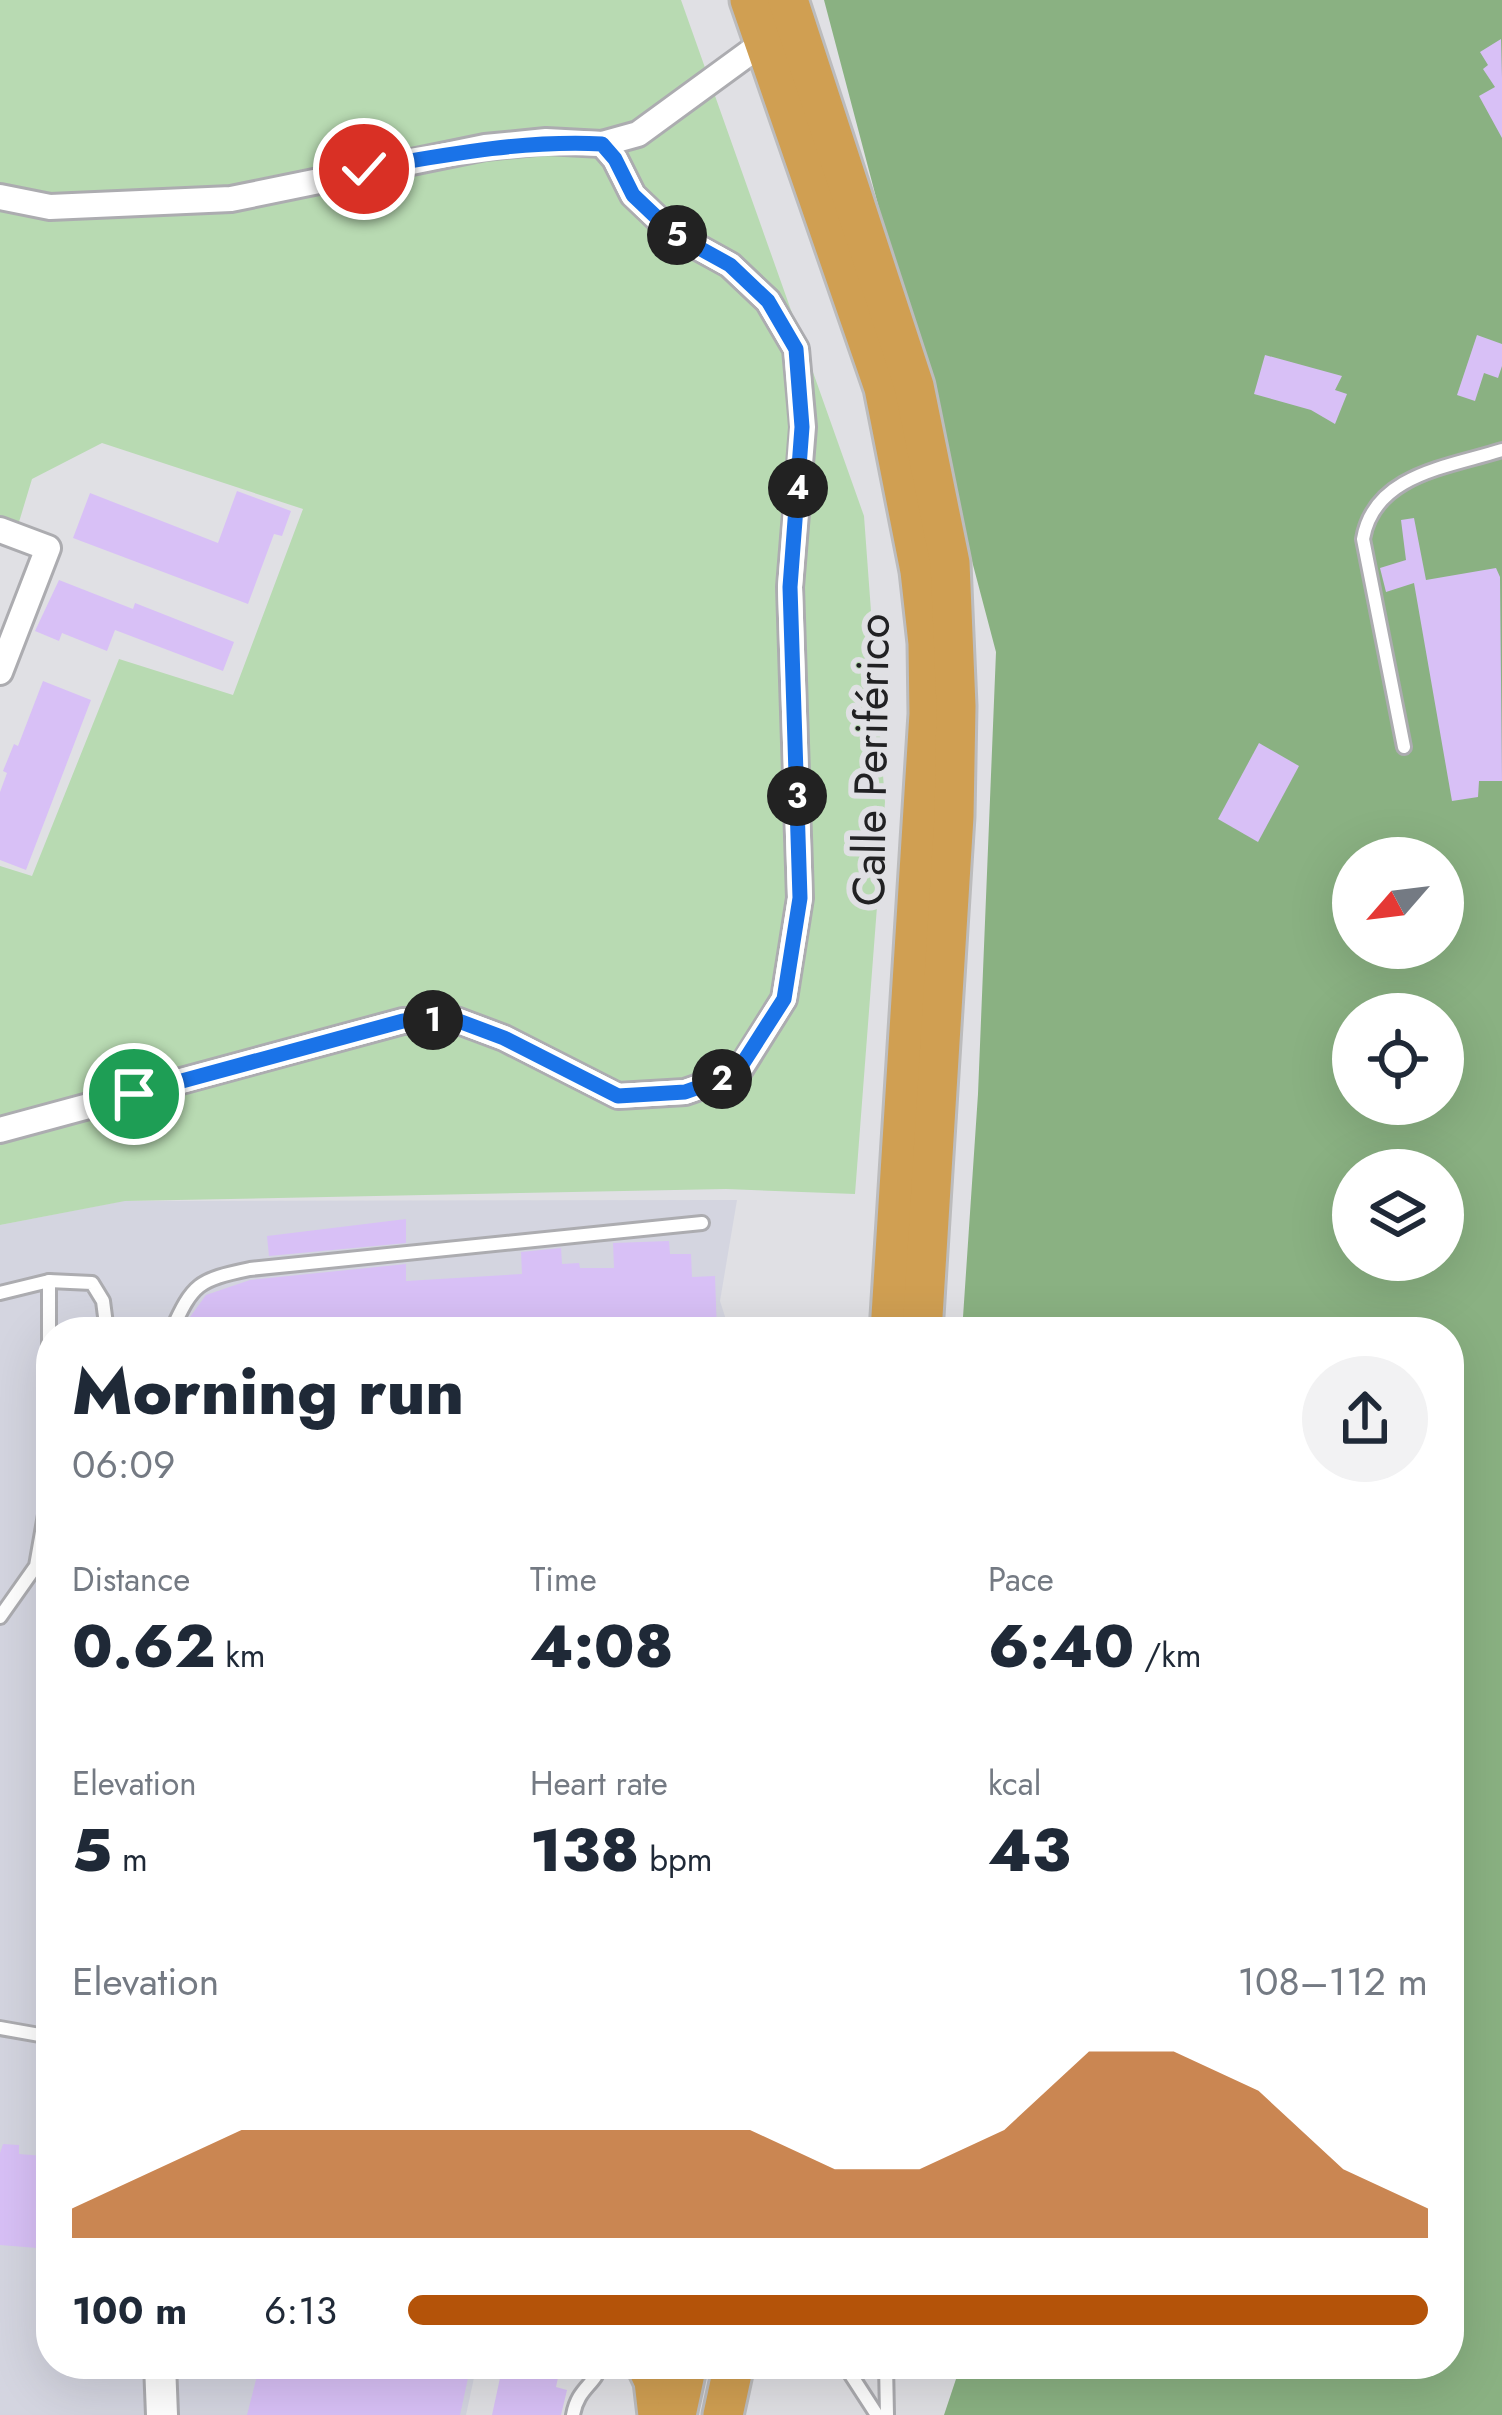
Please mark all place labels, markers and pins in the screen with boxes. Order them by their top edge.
pin [313,118,415,220]
pin: 5 [647,205,707,265]
pin: 4 [768,458,828,518]
pin: 3 [767,766,827,826]
pin: 1 [403,990,463,1050]
pin [83,1043,185,1145]
pin: 2 [692,1049,752,1109]

